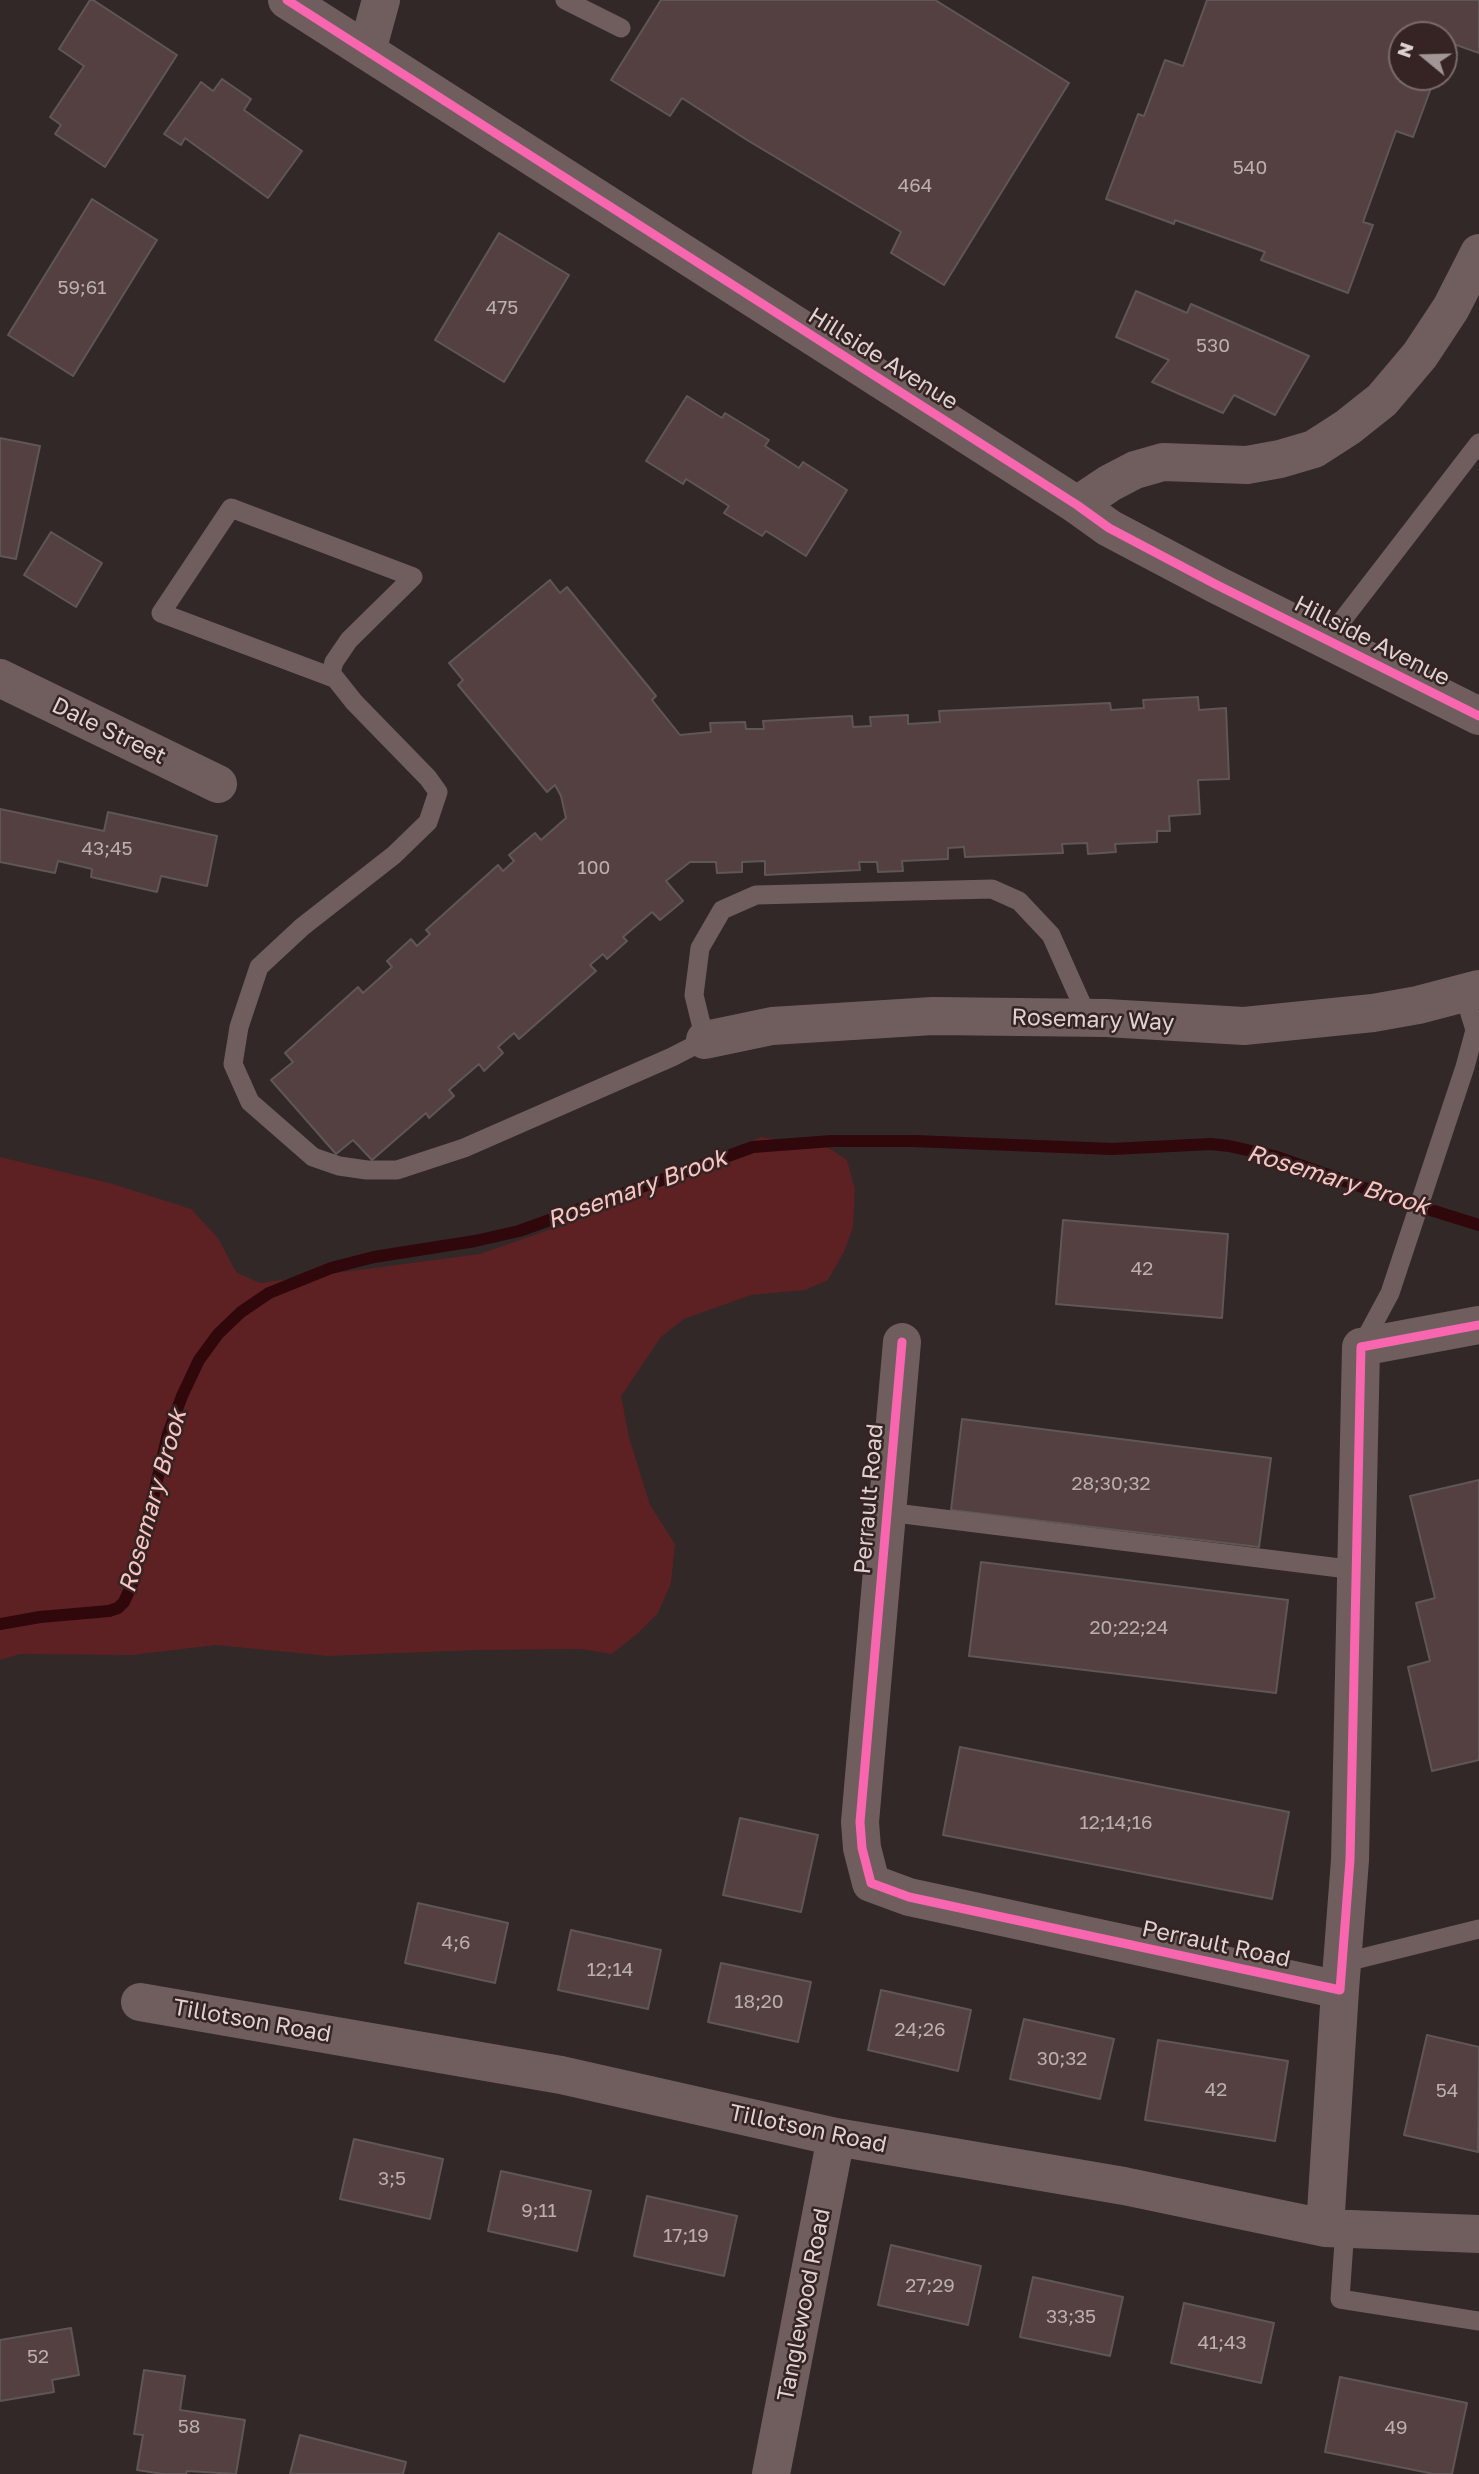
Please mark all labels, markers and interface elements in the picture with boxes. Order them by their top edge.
north arrow [1388,21,1458,91]
text: N [1391,39,1418,60]
house number: 540 [1233,157,1267,179]
house number: 464 [898,175,932,197]
house number: 59;61 [58,277,106,299]
house number: 475 [486,297,518,319]
street label: Hillside Avenue [803,302,963,416]
house number: 530 [1196,335,1230,357]
street label: Hillside Avenue [1289,590,1455,692]
street label: Dale Street [47,692,171,770]
house number: 43;45 [81,838,133,860]
house number: 100 [578,857,610,879]
street label: Rosemary Way [1011,1003,1175,1037]
water label: Rosemary Brook [1243,1139,1433,1221]
water label: Rosemary Brook [543,1143,731,1235]
house number: 42 [1131,1258,1153,1280]
water label: Rosemary Brook [113,1406,193,1596]
street label: Perrault Road [849,1423,889,1575]
house number: 28;30;32 [1071,1473,1151,1495]
house number: 20;22;24 [1090,1617,1168,1639]
house number: 12;14;16 [1079,1812,1153,1834]
street label: Perrault Road [1139,1915,1293,1973]
house number: 4;6 [442,1932,470,1954]
house number: 12;14 [587,1959,633,1981]
house number: 18;20 [734,1991,784,2013]
street label: Tillotson Road [171,1994,333,2048]
house number: 24;26 [895,2019,945,2041]
house number: 30;32 [1037,2048,1087,2070]
house number: 42 [1205,2079,1227,2101]
house number: 54 [1436,2080,1458,2102]
street label: Tillotson Road [727,2099,889,2159]
house number: 3;5 [378,2168,406,2190]
house number: 9;11 [521,2200,557,2222]
street label: Tanglewood Road [772,2206,836,2404]
house number: 17;19 [663,2225,709,2247]
house number: 27;29 [905,2275,955,2297]
house number: 33;35 [1046,2306,1096,2328]
house number: 41;43 [1197,2332,1247,2354]
house number: 52 [27,2346,49,2368]
house number: 58 [178,2416,200,2438]
house number: 49 [1384,2417,1408,2439]

